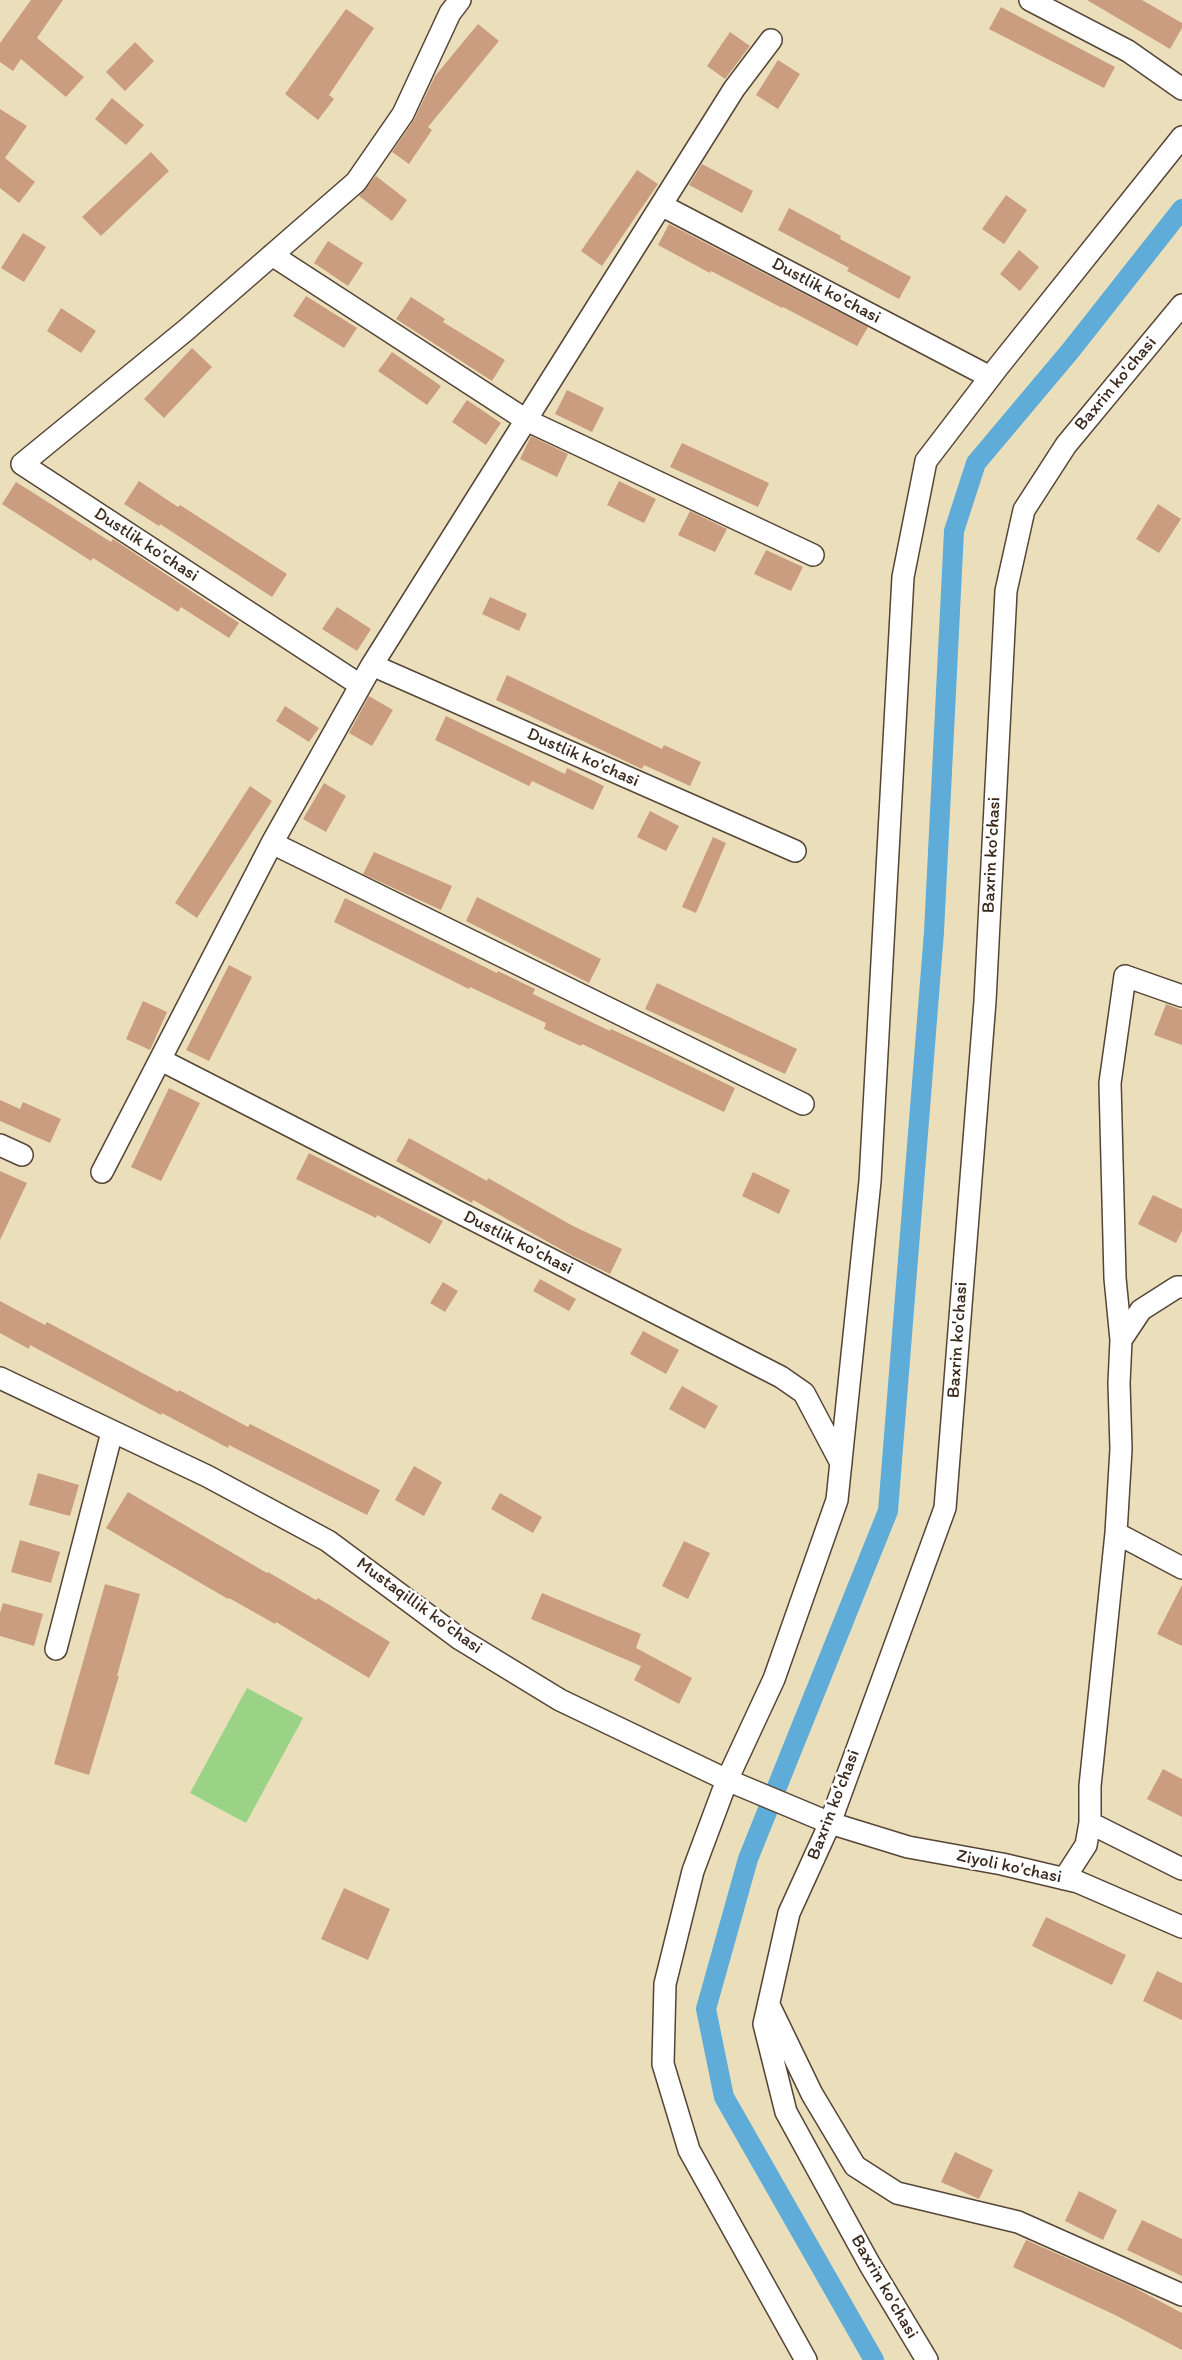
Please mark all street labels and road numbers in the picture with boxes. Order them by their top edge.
street label: Dustlik ko'chasi [768,253,884,329]
street label: Baxrin ko'chasi [1070,332,1162,436]
street label: Dustlik ko'chasi [90,503,202,587]
street label: Dustlik ko'chasi [524,724,642,792]
street label: Baxrin ko'chasi [978,796,1006,914]
street label: Dustlik ko'chasi [459,1206,577,1280]
street label: Baxrin ko'chasi [943,1281,973,1399]
street label: Mustaqillik ko'chasi [352,1553,486,1659]
street label: Baxrin ko'chasi [803,1747,865,1863]
street label: Ziyoli ko'chasi [954,1845,1064,1889]
street label: Baxrin ko'chasi [846,2231,922,2343]

